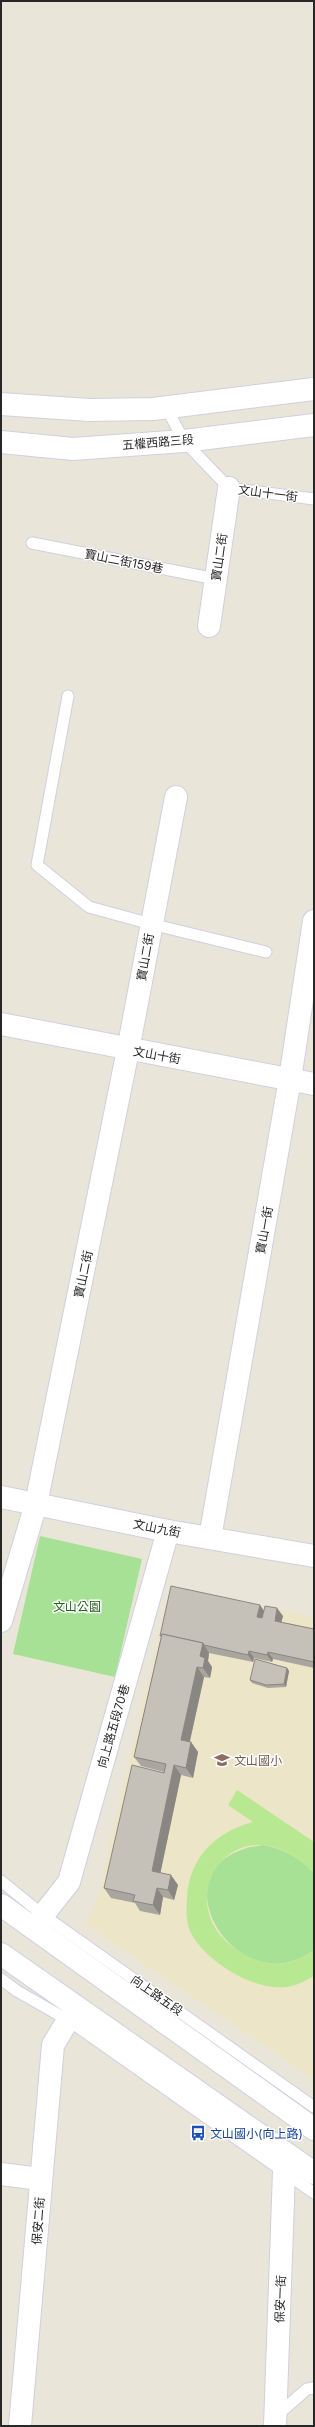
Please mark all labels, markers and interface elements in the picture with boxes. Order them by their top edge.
street label: 五權西路三段 [121,431,195,453]
street label: 文山十一街 [237,482,299,504]
street label: 寶山二街 [208,532,230,582]
street label: 寶山二街159巷 [83,546,165,576]
street label: 寶山二街 [133,932,157,982]
street label: 文山十街 [132,1043,182,1067]
street label: 寶山一街 [252,1205,276,1255]
street label: 寶山二街 [71,1249,95,1299]
street label: 文山九街 [132,1516,182,1540]
park label: 文山公園 [53,1599,101,1614]
street label: 向上路五段70巷 [94,1683,132,1769]
school or university icon: 文山國小 [213,1751,231,1769]
place label: 文山國小 [234,1753,282,1768]
street label: 向上路五段 [128,1972,186,2018]
bus stop icon: 文山國小(向上路) [189,2124,207,2142]
place label: 文山國小(向上路) [210,2126,303,2141]
street label: 保安二街 [29,2197,47,2245]
street label: 保安一街 [272,2275,288,2323]

